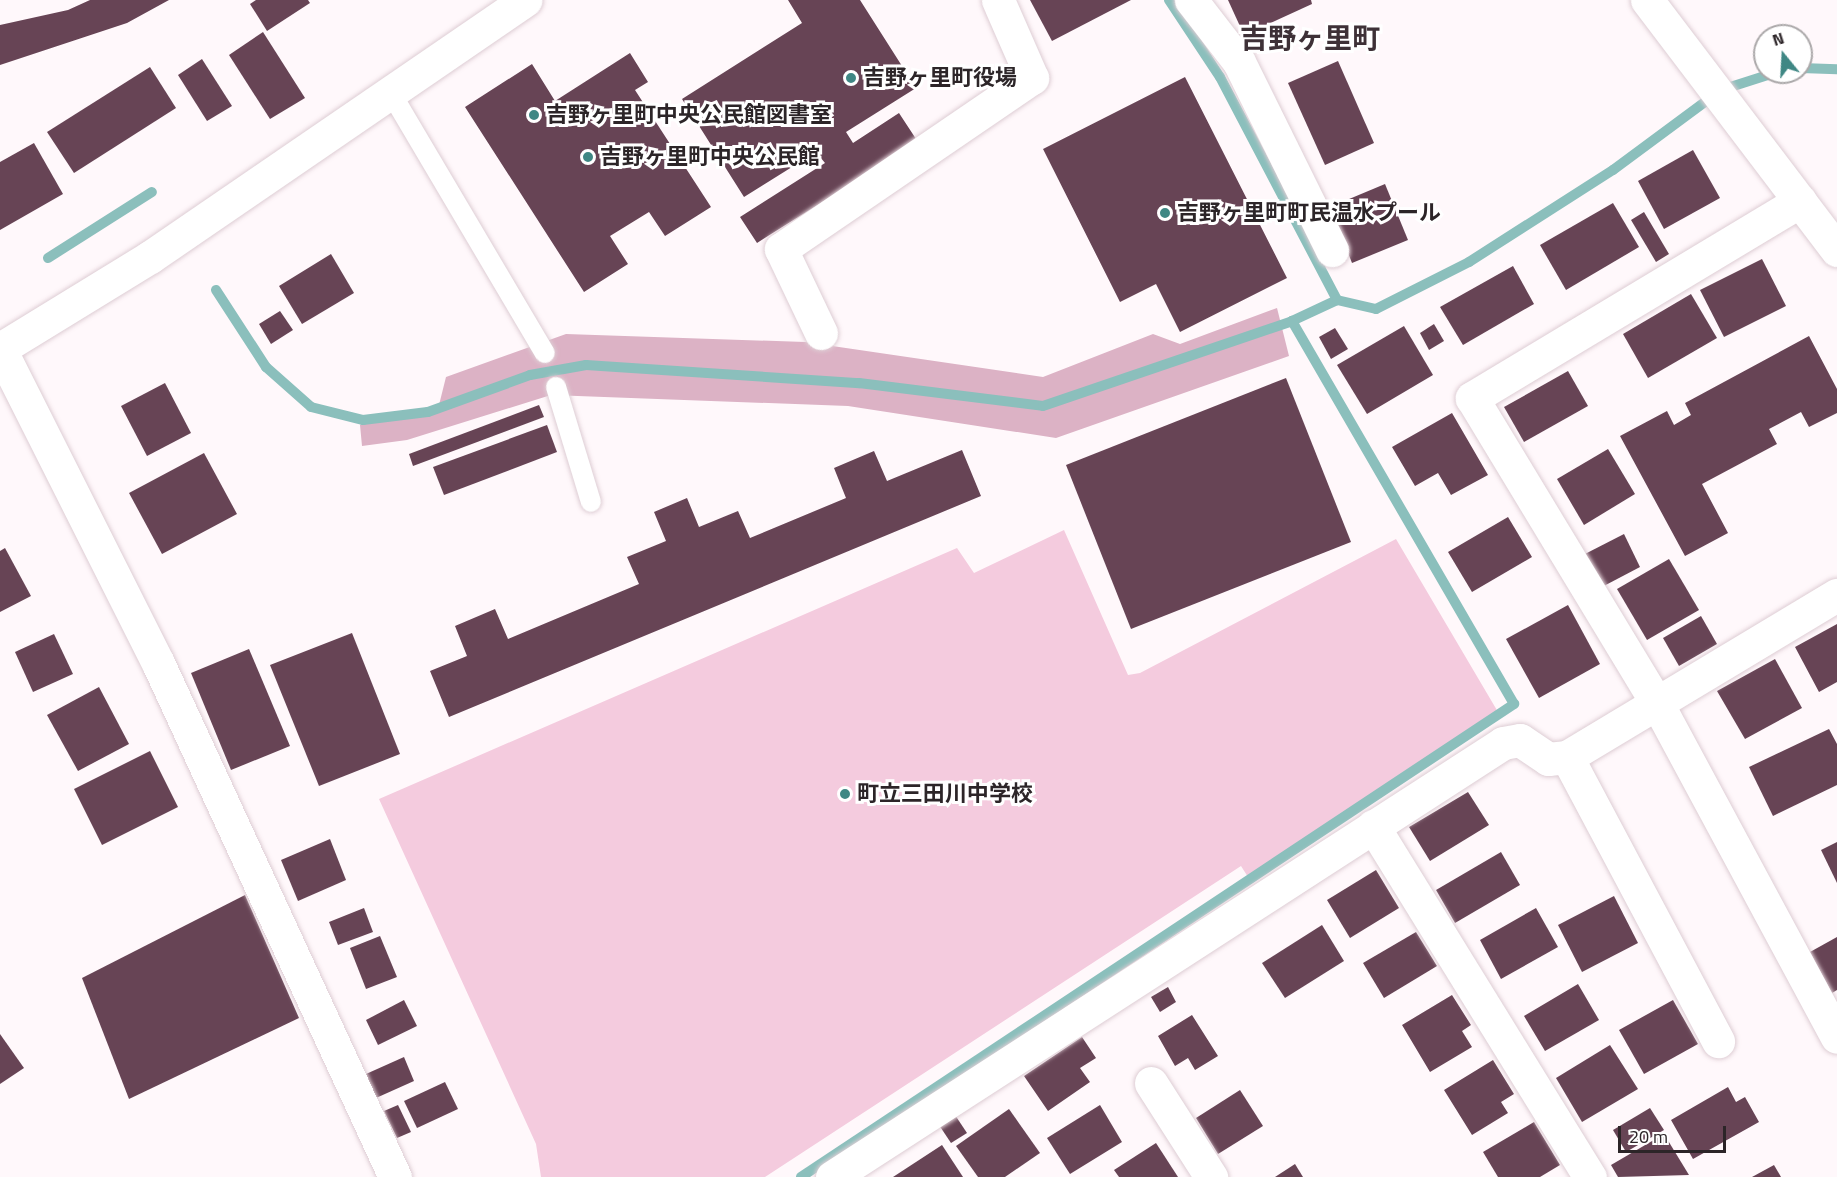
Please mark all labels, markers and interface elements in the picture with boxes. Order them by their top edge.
district label: 吉野ヶ里町 [1240,21,1380,55]
north arrow [1753,24,1813,84]
text: N [1769,26,1787,52]
place label: 吉野ヶ里町役場 [863,65,1017,91]
marker: 吉野ヶ里町役場 [844,71,858,85]
place label: 吉野ヶ里町中央公民館図書室 [546,102,832,128]
marker: 吉野ヶ里町中央公民館図書室 [527,108,541,122]
place label: 吉野ヶ里町中央公民館 [600,144,820,170]
marker: 吉野ヶ里町中央公民館 [581,150,595,164]
place label: 吉野ヶ里町町民温水プール [1177,200,1441,226]
marker: 吉野ヶ里町町民温水プール [1158,206,1172,220]
place label: 町立三田川中学校 [857,781,1033,807]
marker: 町立三田川中学校 [838,787,852,801]
scale bar [1621,1114,1729,1152]
text: 20 m [1629,1123,1668,1150]

